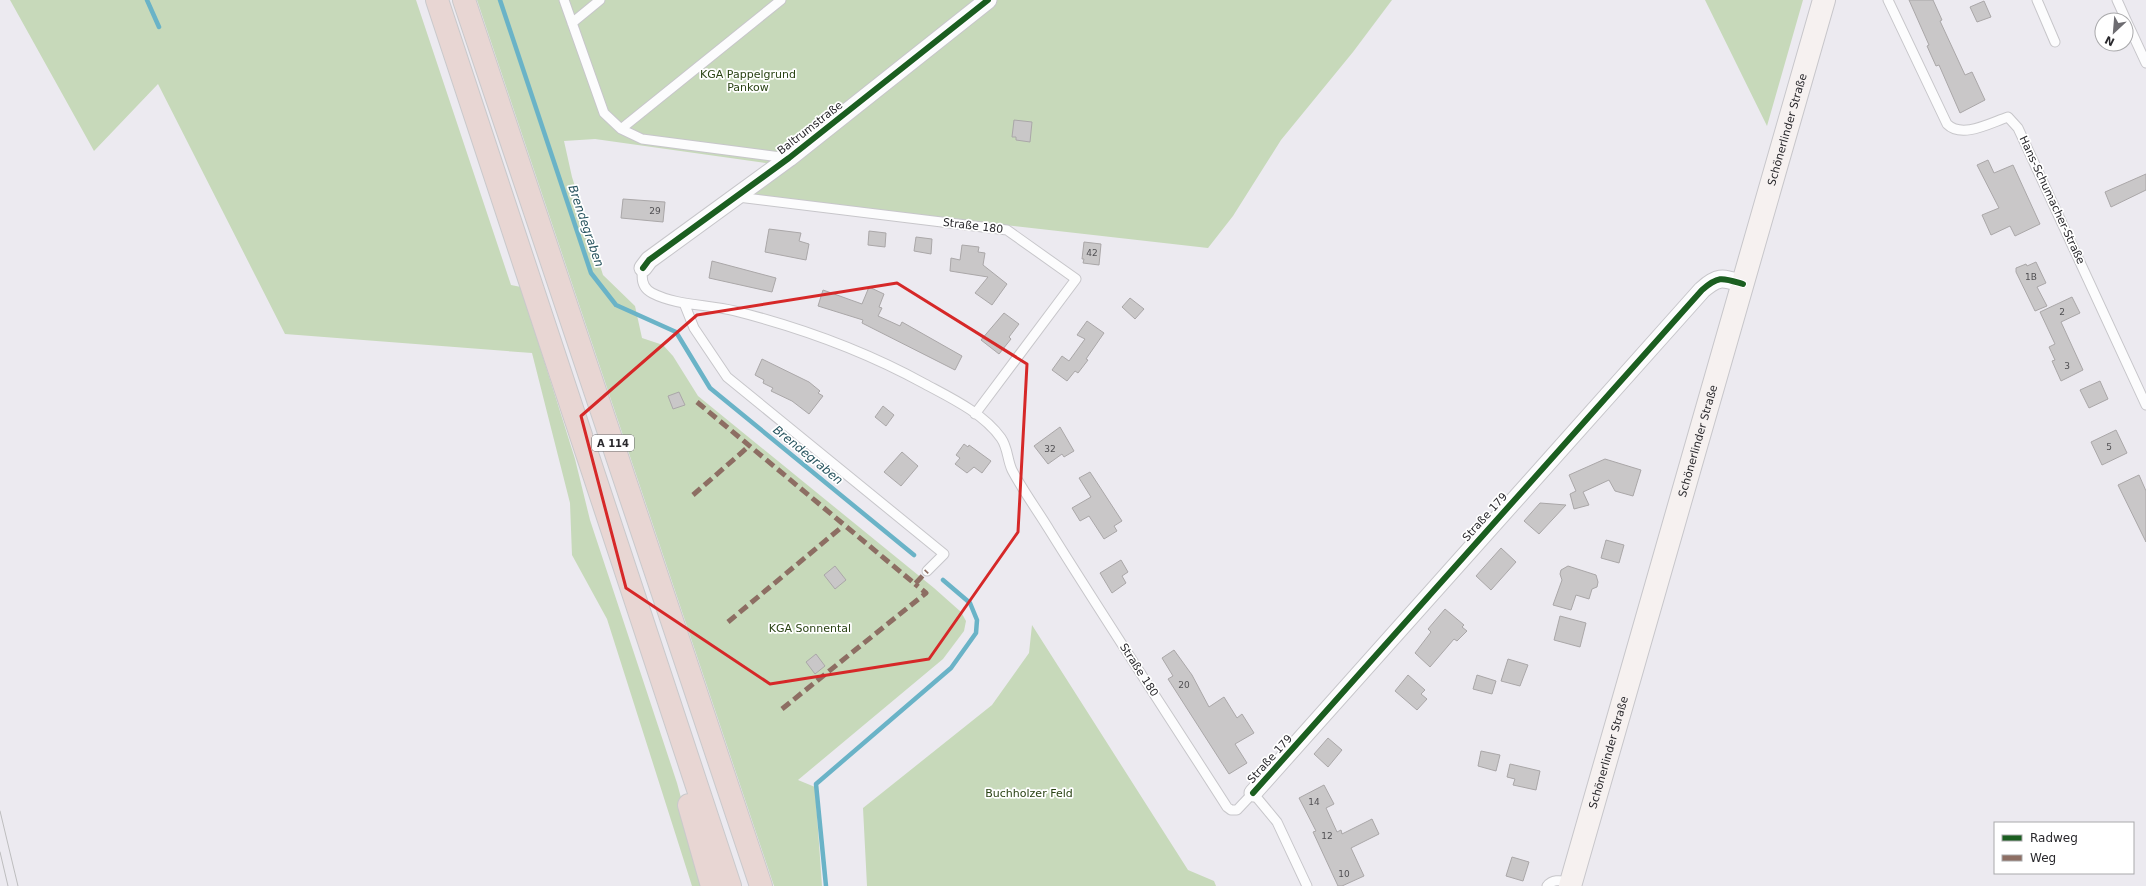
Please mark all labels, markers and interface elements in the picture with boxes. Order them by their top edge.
north arrow [2094,12,2134,52]
text: N [2103,33,2117,48]
park label: KGA Pappelgrund Pankow [700,68,796,94]
street label: Schönerlinder Straße [1765,72,1809,187]
street label: Baltrumstraße [775,98,845,157]
street label: Hans-Schumacher-Straße [2017,134,2088,266]
water label: Brendegraben [565,183,607,269]
house number: 29 [649,206,661,216]
street label: Straße 180 [942,216,1004,236]
house number: 42 [1086,248,1098,258]
house number: 1B [2025,272,2037,282]
house number: 2 [2059,307,2065,317]
house number: 3 [2064,361,2070,371]
street label: Schönerlinder Straße [1675,383,1720,499]
water label: Brendegraben [770,423,846,487]
road number: A 114 [592,435,634,451]
house number: 5 [2106,442,2112,452]
house number: 32 [1044,444,1056,454]
street label: Straße 179 [1460,490,1510,544]
park label: KGA Sonnental [769,622,851,635]
street label: Straße 180 [1117,641,1161,699]
house number: 20 [1178,680,1190,690]
street label: Schönerlinder Straße [1586,694,1631,810]
street label: Straße 179 [1245,732,1295,786]
park label: Buchholzer Feld [985,787,1073,800]
house number: 14 [1308,797,1320,807]
legend [1994,822,2134,874]
house number: 12 [1321,831,1333,841]
text: Radweg [2030,831,2078,845]
text: Weg [2030,851,2056,865]
house number: 10 [1338,869,1350,879]

